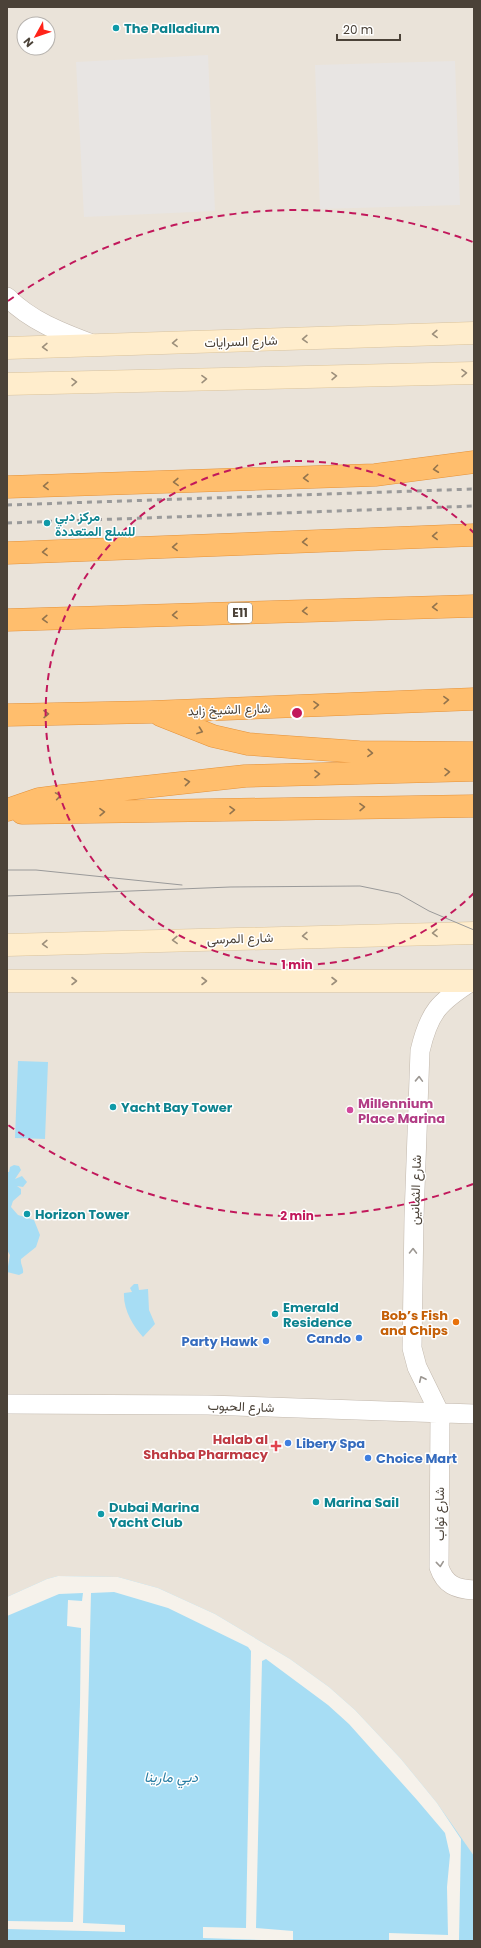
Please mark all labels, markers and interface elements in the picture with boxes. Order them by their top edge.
north arrow [16,16,56,56]
scale bar [337,16,400,42]
place label: The Palladium [124,19,220,38]
text: 20 m [343,21,373,38]
marker: The Palladium [111,23,121,33]
text: N [20,34,37,51]
one-way arrow [432,330,438,339]
street label: شارع السرايات [204,331,278,352]
one-way arrow [302,334,308,343]
one-way arrow [172,338,178,347]
one-way arrow [42,342,48,351]
one-way arrow [461,369,467,377]
one-way arrow [331,372,337,380]
one-way arrow [201,375,207,383]
one-way arrow [71,378,77,386]
one-way arrow [432,464,439,473]
one-way arrow [303,474,309,482]
one-way arrow [173,478,179,486]
one-way arrow [43,482,49,490]
place label: مركز دبي للسلع المتعددة [55,507,136,541]
marker: مركز دبي للسلع المتعددة [42,518,52,528]
one-way arrow [432,532,438,541]
one-way arrow [302,537,308,546]
one-way arrow [172,542,178,551]
one-way arrow [42,548,48,556]
road number: E11 [228,603,252,623]
one-way arrow [432,603,438,611]
one-way arrow [302,607,308,615]
one-way arrow [172,611,178,619]
one-way arrow [42,615,48,623]
one-way arrow [443,696,449,704]
street label: شارع الشيخ زايد [187,699,271,720]
one-way arrow [313,701,319,710]
centre of rings [290,706,304,720]
one-way arrow [43,710,49,718]
one-way arrow [197,726,204,735]
one-way arrow [367,748,373,757]
one-way arrow [444,768,450,776]
one-way arrow [314,770,320,778]
one-way arrow [184,778,190,787]
one-way arrow [55,792,61,801]
one-way arrow [359,803,365,811]
one-way arrow [229,806,235,814]
one-way arrow [99,808,105,816]
street label: شارع المرسى [206,928,274,949]
one-way arrow [432,929,438,937]
one-way arrow [302,932,308,940]
one-way arrow [172,936,178,944]
one-way arrow [42,940,48,948]
text: 1 min [281,956,313,973]
one-way arrow [71,977,77,985]
one-way arrow [201,977,207,985]
one-way arrow [331,977,337,985]
one-way arrow [415,1076,423,1082]
place label: Millennium Place Marina [358,1094,445,1128]
place label: Yacht Bay Tower [121,1098,233,1117]
marker: Yacht Bay Tower [108,1102,118,1112]
marker: Millennium Place Marina [345,1105,355,1115]
street label: شارع الثمانين [405,1155,426,1225]
place label: Horizon Tower [35,1205,130,1224]
text: 2 min [280,1207,314,1224]
marker: Horizon Tower [22,1209,32,1219]
one-way arrow [409,1248,417,1254]
place label: Emerald Residence [283,1298,352,1332]
place label: Bob’s Fish and Chips [380,1306,448,1340]
marker: Emerald Residence [270,1309,280,1319]
marker: Bob’s Fish and Chips [451,1317,461,1327]
place label: Cando [306,1329,351,1348]
place label: Party Hawk [182,1332,258,1351]
marker: Cando [354,1333,364,1343]
marker: Party Hawk [261,1336,271,1346]
one-way arrow [419,1375,427,1383]
street label: شارع الحبوب [207,1396,275,1417]
place label: Halab al Shahba Pharmacy [143,1430,269,1464]
place label: Libery Spa [296,1434,365,1453]
marker: Libery Spa [283,1438,293,1448]
marker: Halab al Shahba Pharmacy [271,1441,281,1451]
place label: Choice Mart [376,1449,457,1468]
marker: Choice Mart [363,1453,373,1463]
street label: شارع ثواب [430,1487,449,1541]
place label: Marina Sail [324,1493,399,1512]
marker: Marina Sail [311,1497,321,1507]
place label: Dubai Marina Yacht Club [109,1498,199,1532]
marker: Dubai Marina Yacht Club [96,1509,106,1519]
one-way arrow [435,1561,444,1568]
water label: دبي مارينا [144,1767,198,1789]

